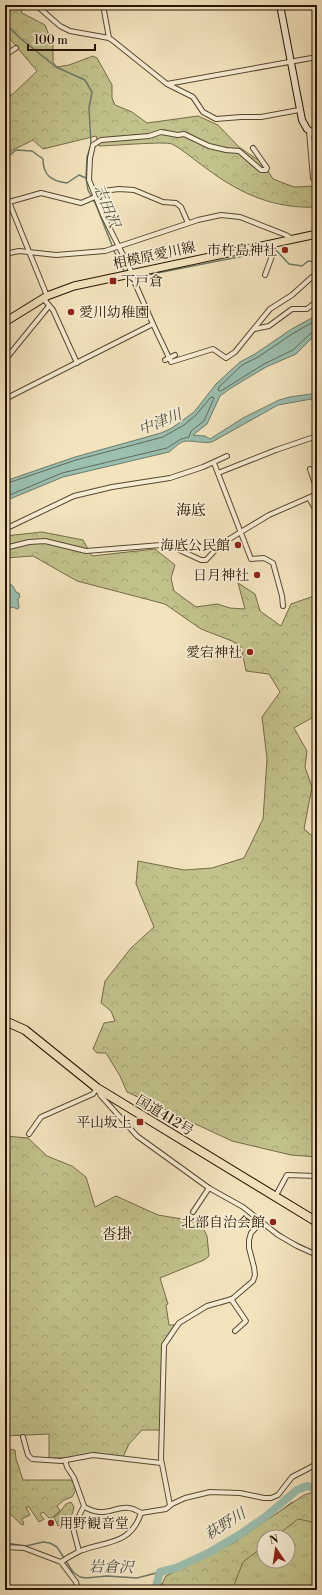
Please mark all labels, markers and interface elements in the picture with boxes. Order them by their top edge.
scale bar [28,26,95,52]
text: 100 m [34,33,68,48]
water label: 志田沢 [89,182,125,232]
street label: 相模原愛川線 [111,238,197,274]
place label: 市杵島神社 [207,242,277,260]
marker: 市杵島神社 [280,245,290,255]
place label: 下戸倉 [121,273,163,291]
marker: 下戸倉 [108,276,118,286]
place label: 愛川幼稚園 [79,304,149,322]
marker: 愛川幼稚園 [66,307,76,317]
water label: 中津川 [136,404,186,440]
district label: 海底 [176,501,206,520]
place label: 海底公民館 [160,537,230,555]
marker: 海底公民館 [233,540,243,550]
place label: 日月神社 [193,567,249,585]
marker: 日月神社 [252,570,262,580]
place label: 愛宕神社 [186,644,242,662]
marker: 愛宕神社 [245,647,255,657]
street label: 国道412号 [132,1092,197,1140]
place label: 平山坂上 [76,1114,132,1132]
marker: 平山坂上 [135,1117,145,1127]
place label: 北部自治会館 [181,1214,265,1232]
marker: 北部自治会館 [268,1217,278,1227]
district label: 沓掛 [102,1225,132,1244]
water label: 萩野川 [201,1503,251,1544]
place label: 用野観音堂 [59,1515,129,1533]
marker: 用野観音堂 [46,1518,56,1528]
north arrow [256,1529,296,1569]
text: N [268,1532,280,1548]
water label: 岩倉沢 [88,1558,136,1577]

